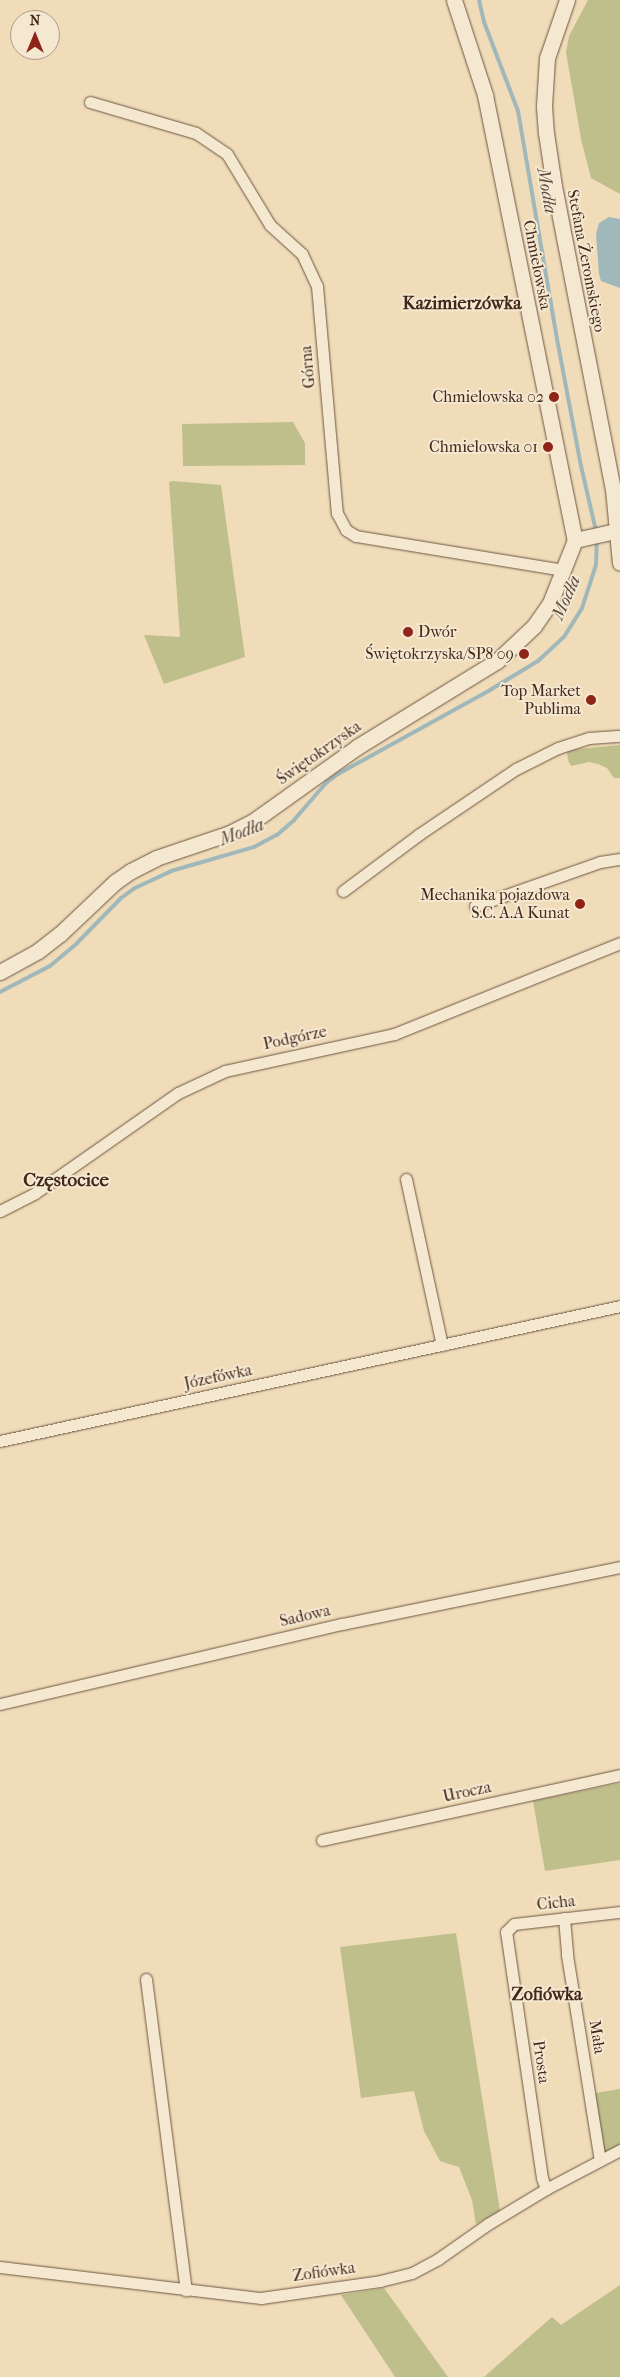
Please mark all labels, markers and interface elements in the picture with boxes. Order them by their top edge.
north arrow [10,10,60,60]
text: N [30,12,40,29]
water label: Modła [531,166,561,216]
street label: Stefana Żeromskiego [563,188,609,334]
street label: Chmielowska [519,218,555,312]
district label: Kazimierzówka [402,293,522,315]
street label: Górna [297,345,319,389]
place label: Chmielowska 02 [432,387,544,407]
marker: Chmielowska 02 [548,391,560,403]
place label: Chmielowska 01 [429,437,538,457]
marker: Chmielowska 01 [542,441,554,453]
water label: Modła [548,573,586,623]
place label: Dwór [418,622,457,642]
marker: Dwór [402,626,414,638]
place label: Świętokrzyska/SP8 09 [365,644,514,664]
marker: Świętokrzyska/SP8 09 [518,648,530,660]
place label: Top Market Publima [501,681,581,719]
marker: Top Market Publima [585,694,597,706]
street label: Świętokrzyska [273,717,365,789]
water label: Modła [217,815,267,851]
place label: Mechanika pojazdowa S.C. A.A Kunat [420,885,570,923]
marker: Mechanika pojazdowa S.C. A.A Kunat [574,898,586,910]
street label: Podgórze [261,1022,329,1054]
district label: Częstocice [23,1170,109,1192]
street label: Józefówka [182,1360,254,1394]
street label: Sadowa [278,1601,332,1631]
street label: Urocza [441,1778,493,1806]
street label: Cicha [536,1891,576,1915]
district label: Zofiówka [512,1984,582,2006]
street label: Mała [585,2019,609,2055]
street label: Prosta [528,2039,554,2085]
street label: Zofiówka [291,2258,357,2286]

